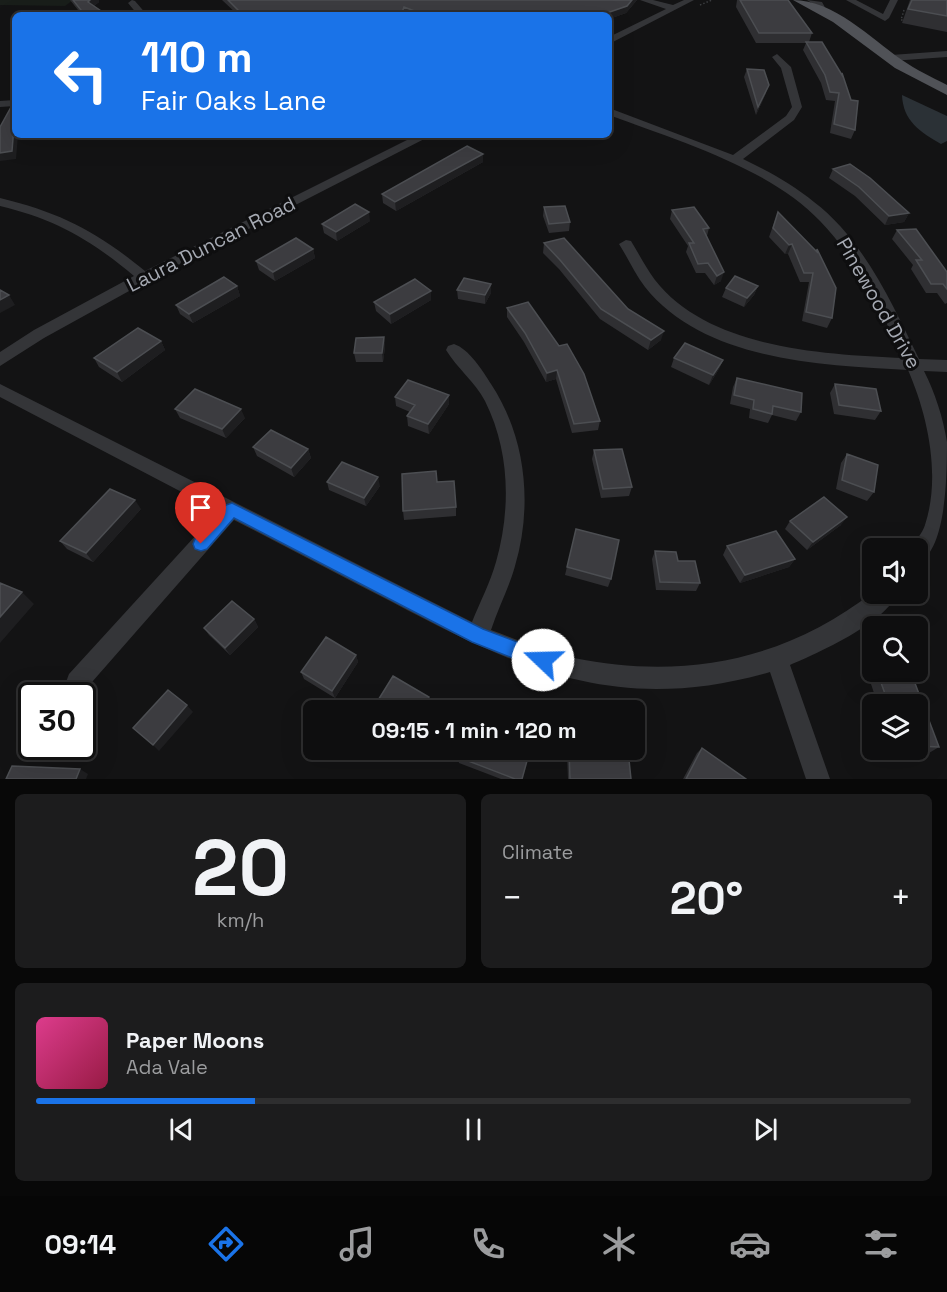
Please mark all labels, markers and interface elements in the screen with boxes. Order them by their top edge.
text: 110 m [141,31,253,84]
icon: left [42,36,120,114]
text: Fair Oaks Lane [141,83,326,118]
street label: Laura Duncan Road [122,190,300,298]
street label: Pinewood Drive [831,233,927,373]
pin [175,482,226,544]
icon: arrive [184,491,217,524]
map controls [862,538,928,760]
button: sound [862,538,928,604]
button: search [862,616,928,682]
position arrow [511,628,575,692]
speed limit sign: 30 [18,682,96,760]
button: layers [862,694,928,760]
text: 09:15 · 1 min · 120 m [372,716,576,744]
text: 20 [192,818,289,918]
text: Climate [502,839,573,865]
text: 20° [670,870,743,927]
text: − [502,877,522,919]
text: + [891,877,911,919]
text: km/h [217,907,264,933]
text: Paper Moons [126,1026,264,1054]
text: Ada Vale [126,1054,208,1080]
icon: previous [165,1113,198,1146]
icon: pause [457,1113,490,1146]
icon: next [749,1113,782,1146]
icon: directions [205,1223,247,1265]
icon: music [336,1223,378,1265]
icon: phone [467,1223,509,1265]
icon: climate [598,1223,640,1265]
icon: car [729,1223,771,1265]
icon: filters [860,1223,902,1265]
text: 09:14 [45,1227,116,1262]

